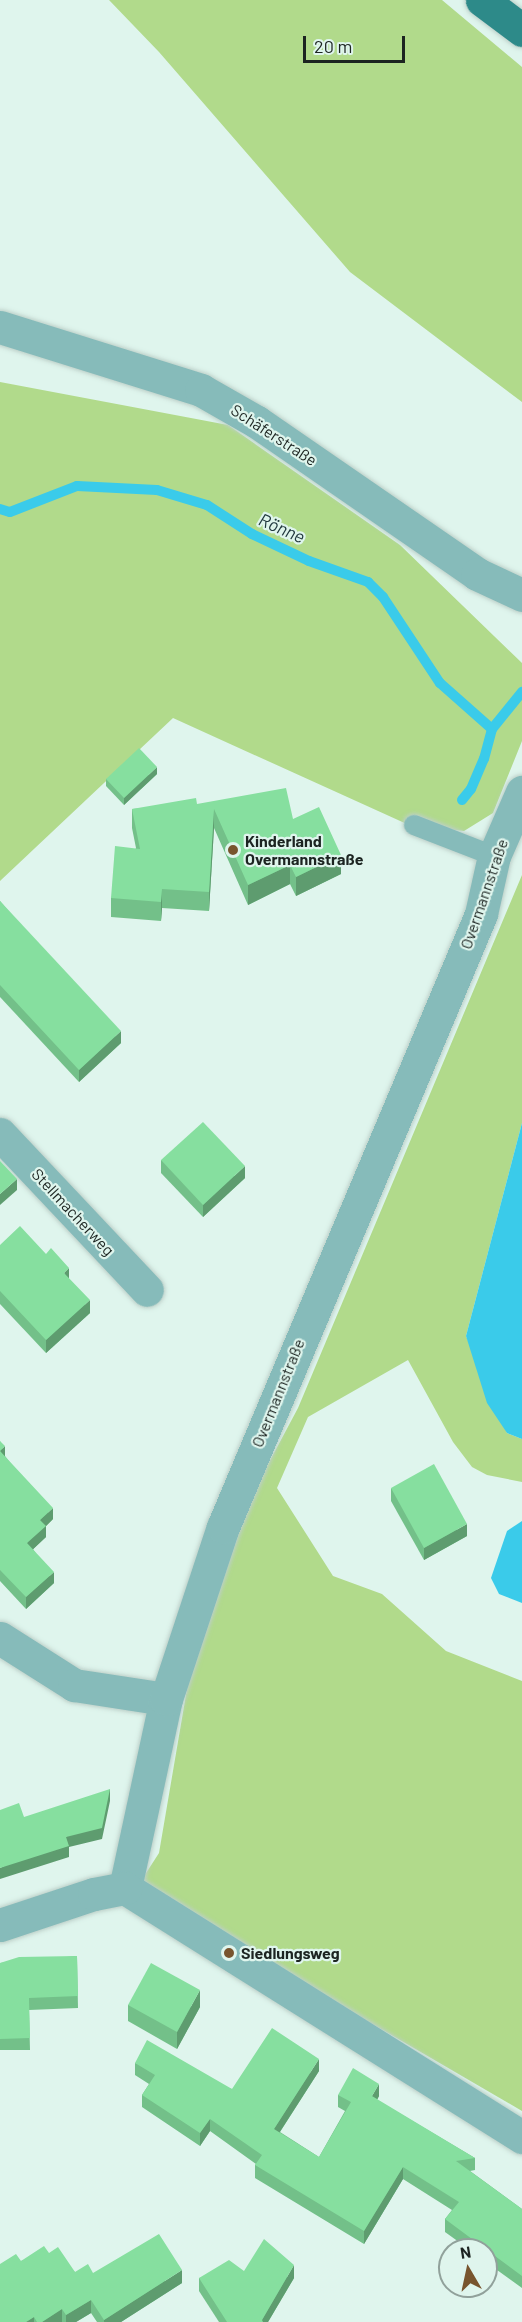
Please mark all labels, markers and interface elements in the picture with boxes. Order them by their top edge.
scale bar [306,24,408,62]
text: 20 m [314,35,352,57]
street label: Schäferstraße [227,400,321,470]
water label: Rönne [256,508,308,548]
place label: Kinderland Overmannstraße [245,831,363,869]
street label: Overmannstraße [456,836,512,952]
marker: Kinderland Overmannstraße [226,843,240,857]
street label: Stellmacherweg [28,1164,118,1260]
street label: Overmannstraße [248,1336,308,1450]
place label: Siedlungsweg [241,1943,340,1963]
marker: Siedlungsweg [222,1946,236,1960]
north arrow [438,2238,498,2298]
text: N [459,2241,472,2262]

